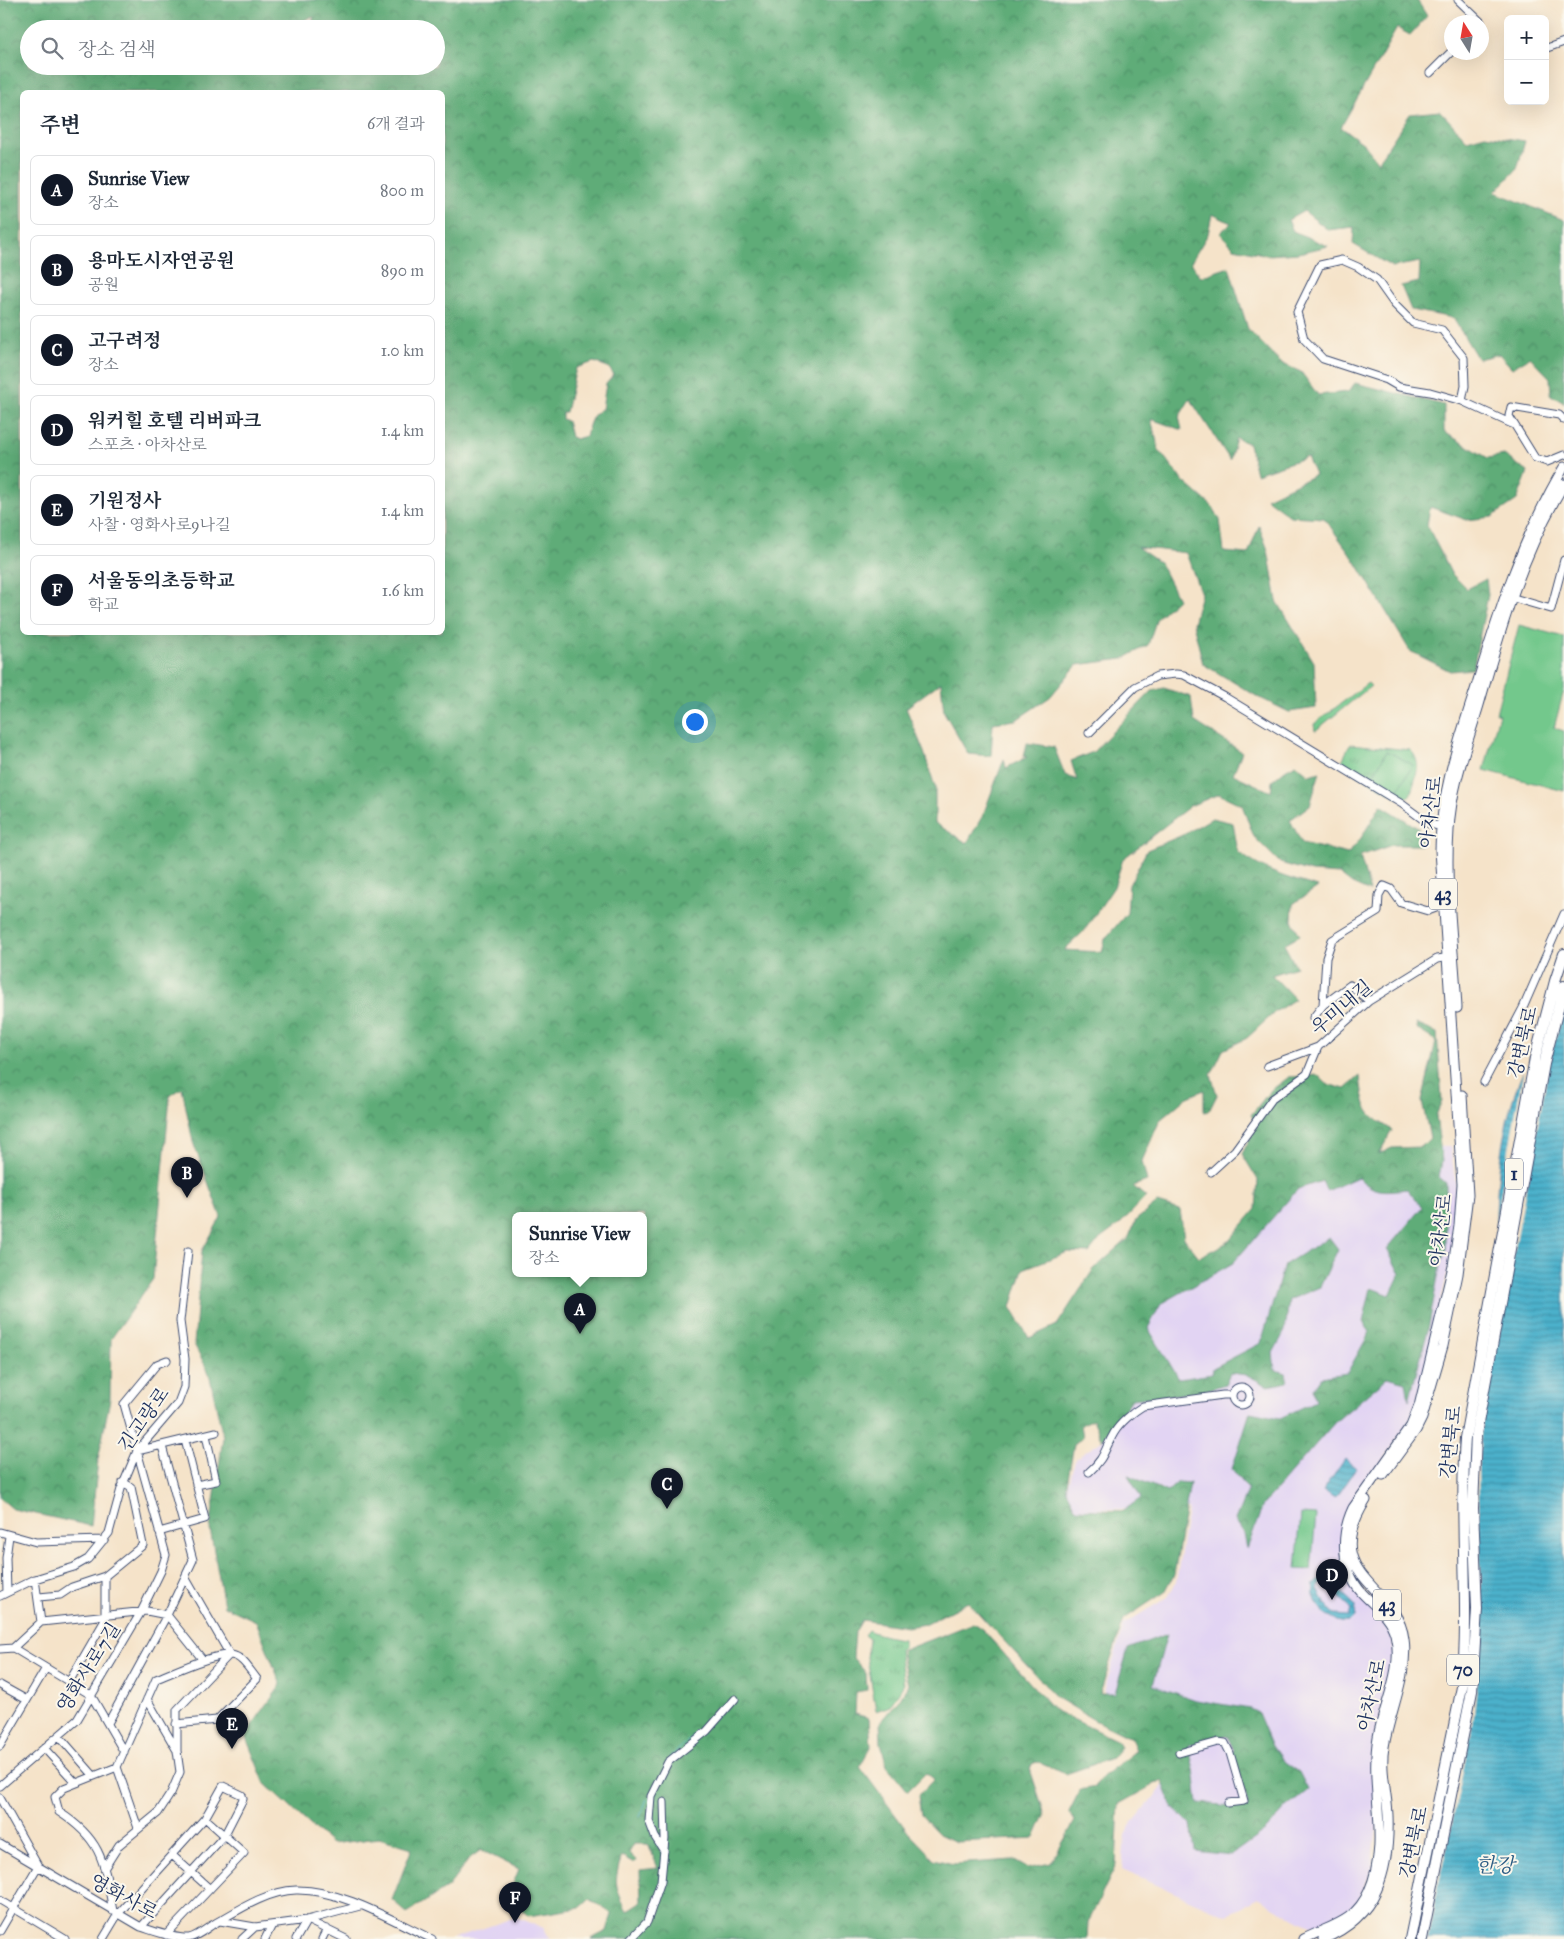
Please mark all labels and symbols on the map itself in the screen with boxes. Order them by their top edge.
north arrow [1444,15,1489,60]
your location [682,709,708,735]
street label: 아차산로 [1415,774,1446,850]
road number: 43 [1429,879,1457,910]
street label: 우미내길 [1306,975,1377,1040]
street label: 강변북로 [1503,1004,1542,1080]
pin: B [171,1157,203,1198]
road number: 1 [1505,1158,1523,1190]
street label: 아차산로 [1425,1192,1456,1268]
pin: A [564,1293,596,1334]
street label: 긴고랑로 [113,1383,174,1456]
street label: 강변북로 [1435,1404,1466,1480]
pin: C [651,1468,683,1509]
pin: D [1316,1559,1348,1600]
road number: 43 [1373,1590,1401,1620]
street label: 영화사로7길 [52,1618,125,1717]
road number: 70 [1447,1654,1479,1686]
street label: 아차산로 [1353,1657,1390,1733]
pin: E [216,1708,248,1749]
street label: 강변북로 [1395,1804,1432,1880]
water label: 한강 [1476,1853,1517,1877]
street label: 영화사로 [86,1869,162,1924]
pin: F [499,1882,531,1923]

